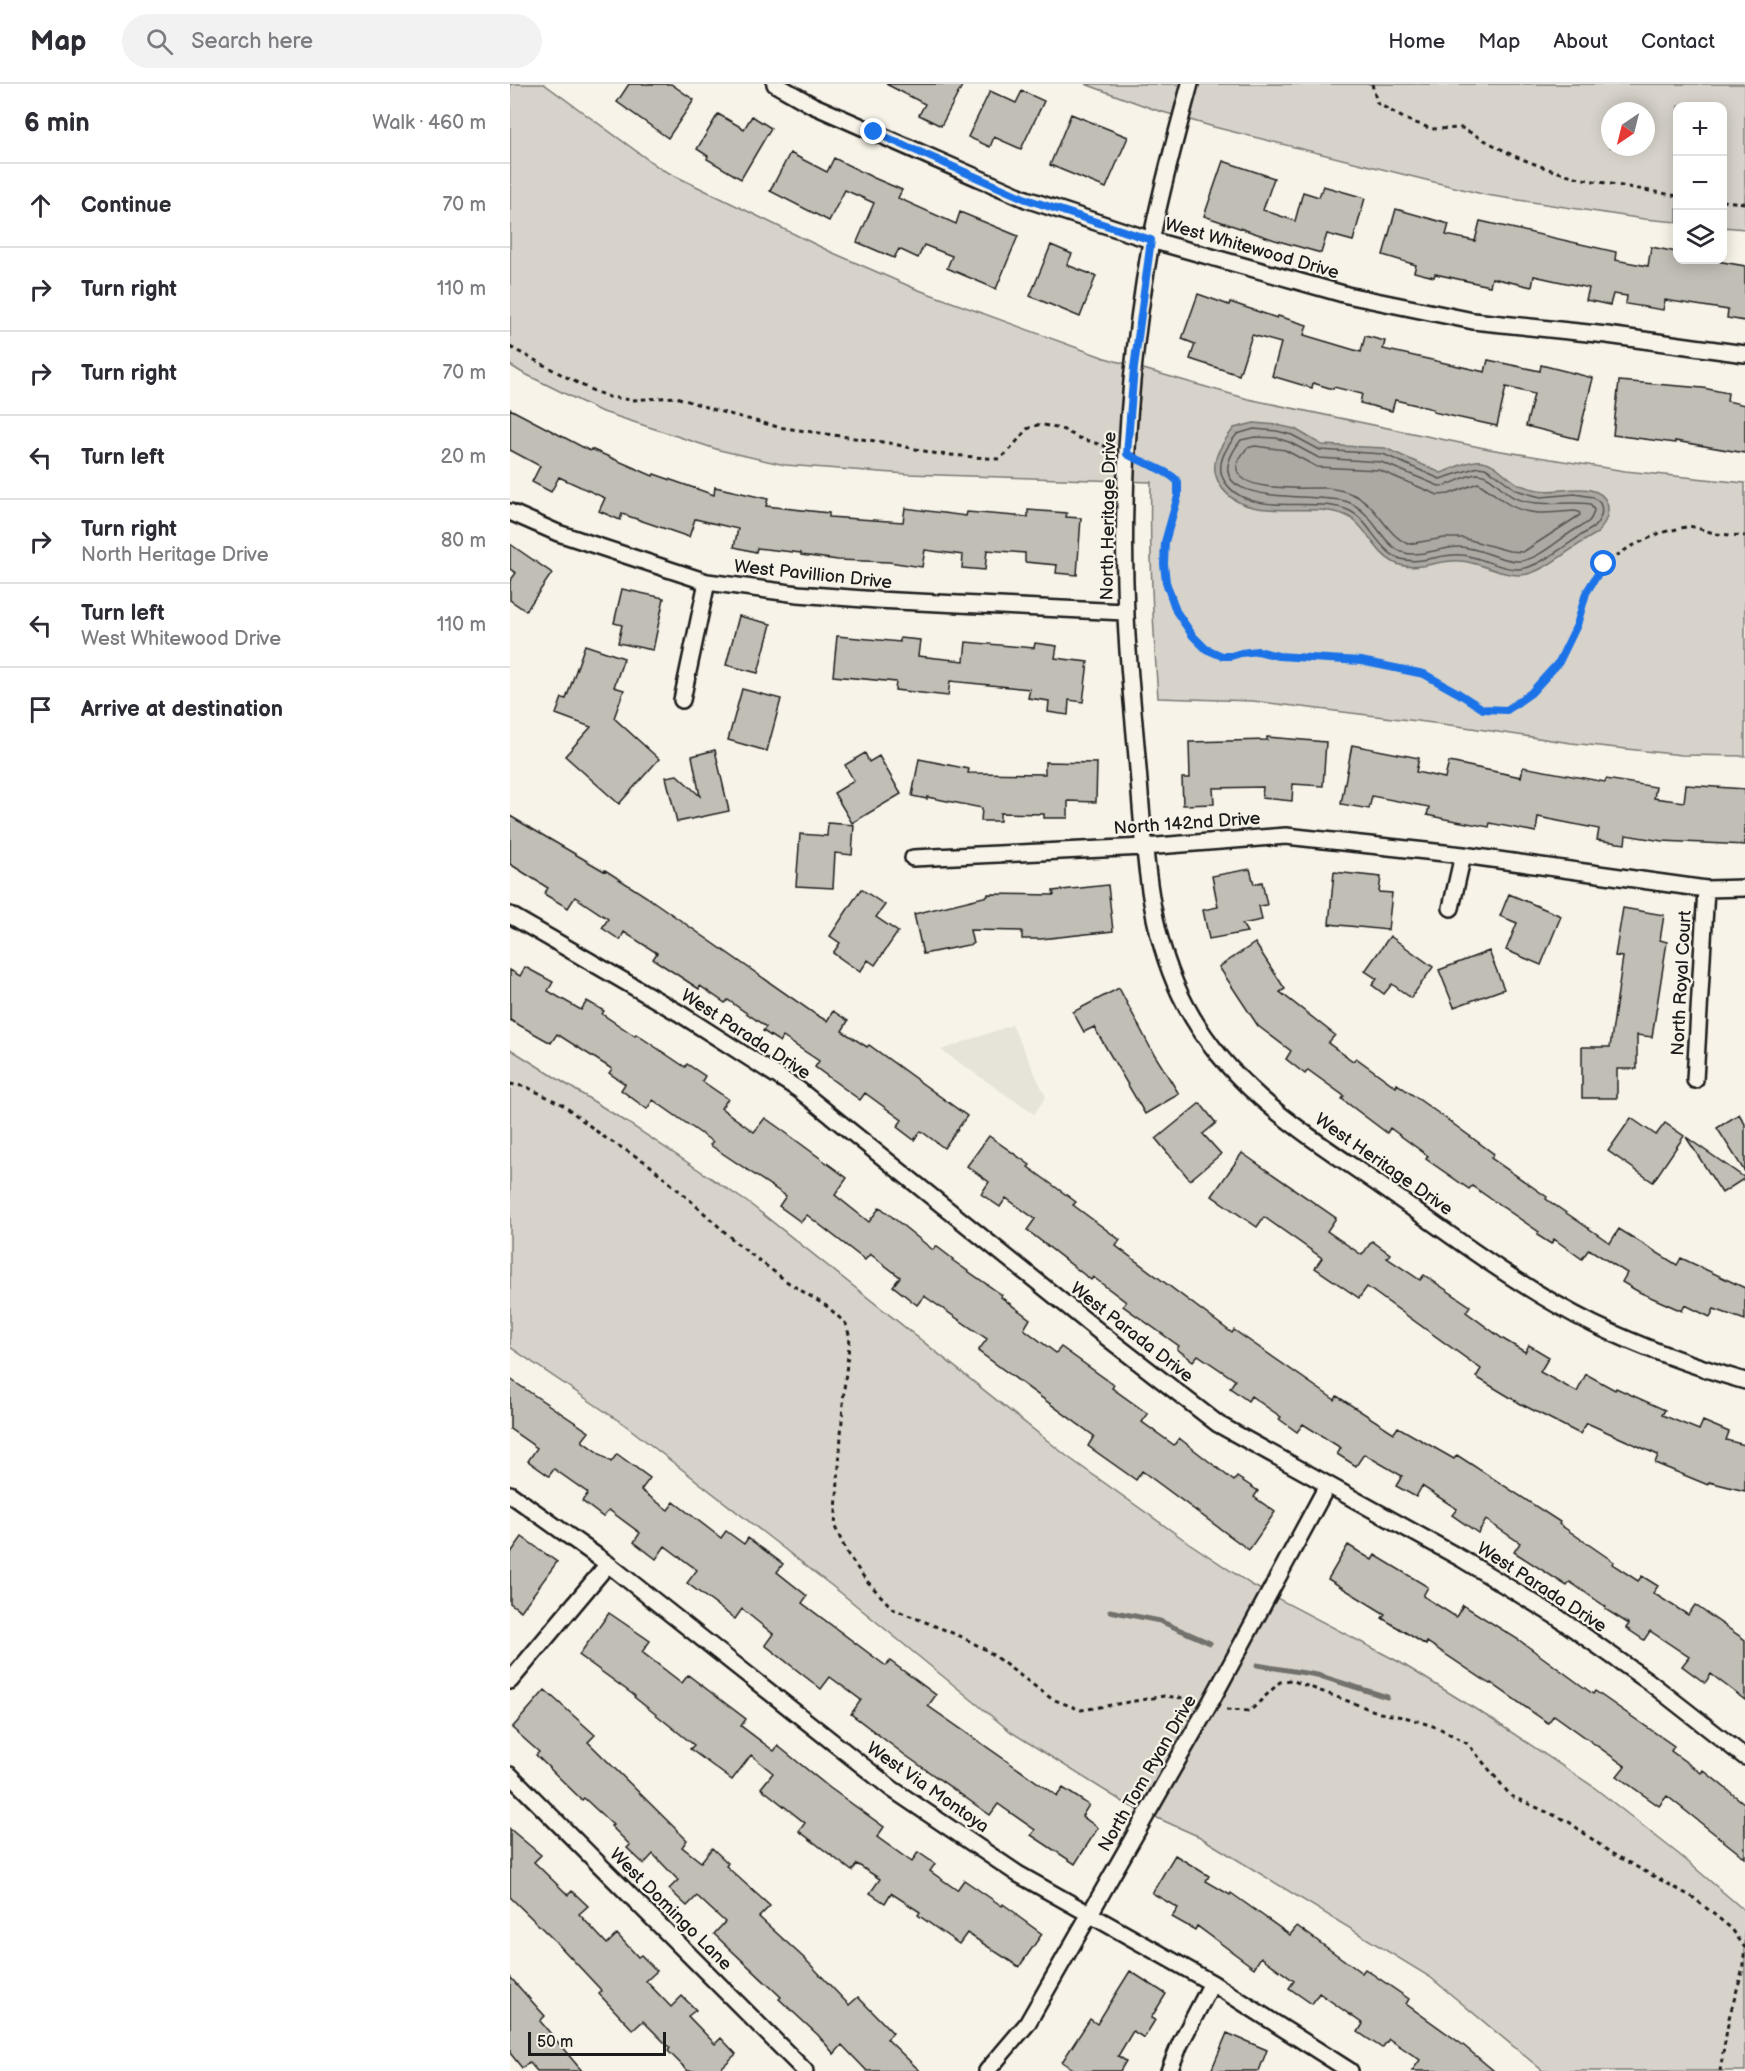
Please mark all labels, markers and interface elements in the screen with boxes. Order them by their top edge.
search box [122,14,542,68]
text: Map [30,25,86,58]
icon: search [143,25,176,58]
text: Search here [191,28,313,55]
text: Home [1388,29,1445,54]
text: Map [1478,29,1520,54]
text: About [1553,29,1608,54]
text: Contact [1641,29,1715,54]
north arrow [1601,102,1655,156]
map controls [1673,102,1727,264]
button: + [1673,102,1727,156]
text: 6 min [24,108,90,139]
text: Walk · 460 m [372,111,486,135]
route end [860,118,886,144]
button: − [1673,156,1727,210]
icon: ahead [24,189,57,222]
text: Continue [81,192,171,219]
text: 70 m [442,193,486,217]
button: layers [1673,210,1727,264]
street label: West Whitewood Drive [1162,214,1342,283]
icon: right [24,273,57,306]
text: Turn right [81,276,177,303]
text: 110 m [437,277,486,301]
icon: right [24,357,57,390]
text: Turn right [81,360,177,387]
text: 70 m [442,361,486,385]
street label: North Heritage Drive [1097,431,1120,601]
icon: left [24,441,57,474]
text: Turn left [81,444,165,471]
text: 20 m [441,445,486,469]
text: Turn right [81,516,177,543]
icon: right [24,525,57,558]
text: 80 m [441,529,486,553]
text: North Heritage Drive [81,543,269,567]
route start [1590,550,1616,576]
street label: West Pavillion Drive [733,556,893,593]
text: Turn left [81,600,165,627]
icon: left [24,609,57,642]
text: 110 m [437,613,486,637]
text: West Whitewood Drive [81,627,281,651]
icon: arrive [24,693,57,726]
text: Arrive at destination [81,696,283,723]
street label: North 142nd Drive [1113,808,1261,839]
street label: North Royal Court [1667,909,1696,1056]
street label: West Parada Drive [677,985,815,1084]
street label: West Heritage Drive [1311,1109,1457,1220]
street label: West Parada Drive [1066,1278,1198,1387]
street label: West Parada Drive [1473,1538,1611,1637]
street label: North Tom Ryan Drive [1094,1691,1201,1855]
street label: West Via Montoya [863,1738,993,1837]
street label: West Domingo Lane [605,1844,736,1975]
scale bar [528,2029,666,2056]
text: 50 m [537,2033,573,2052]

